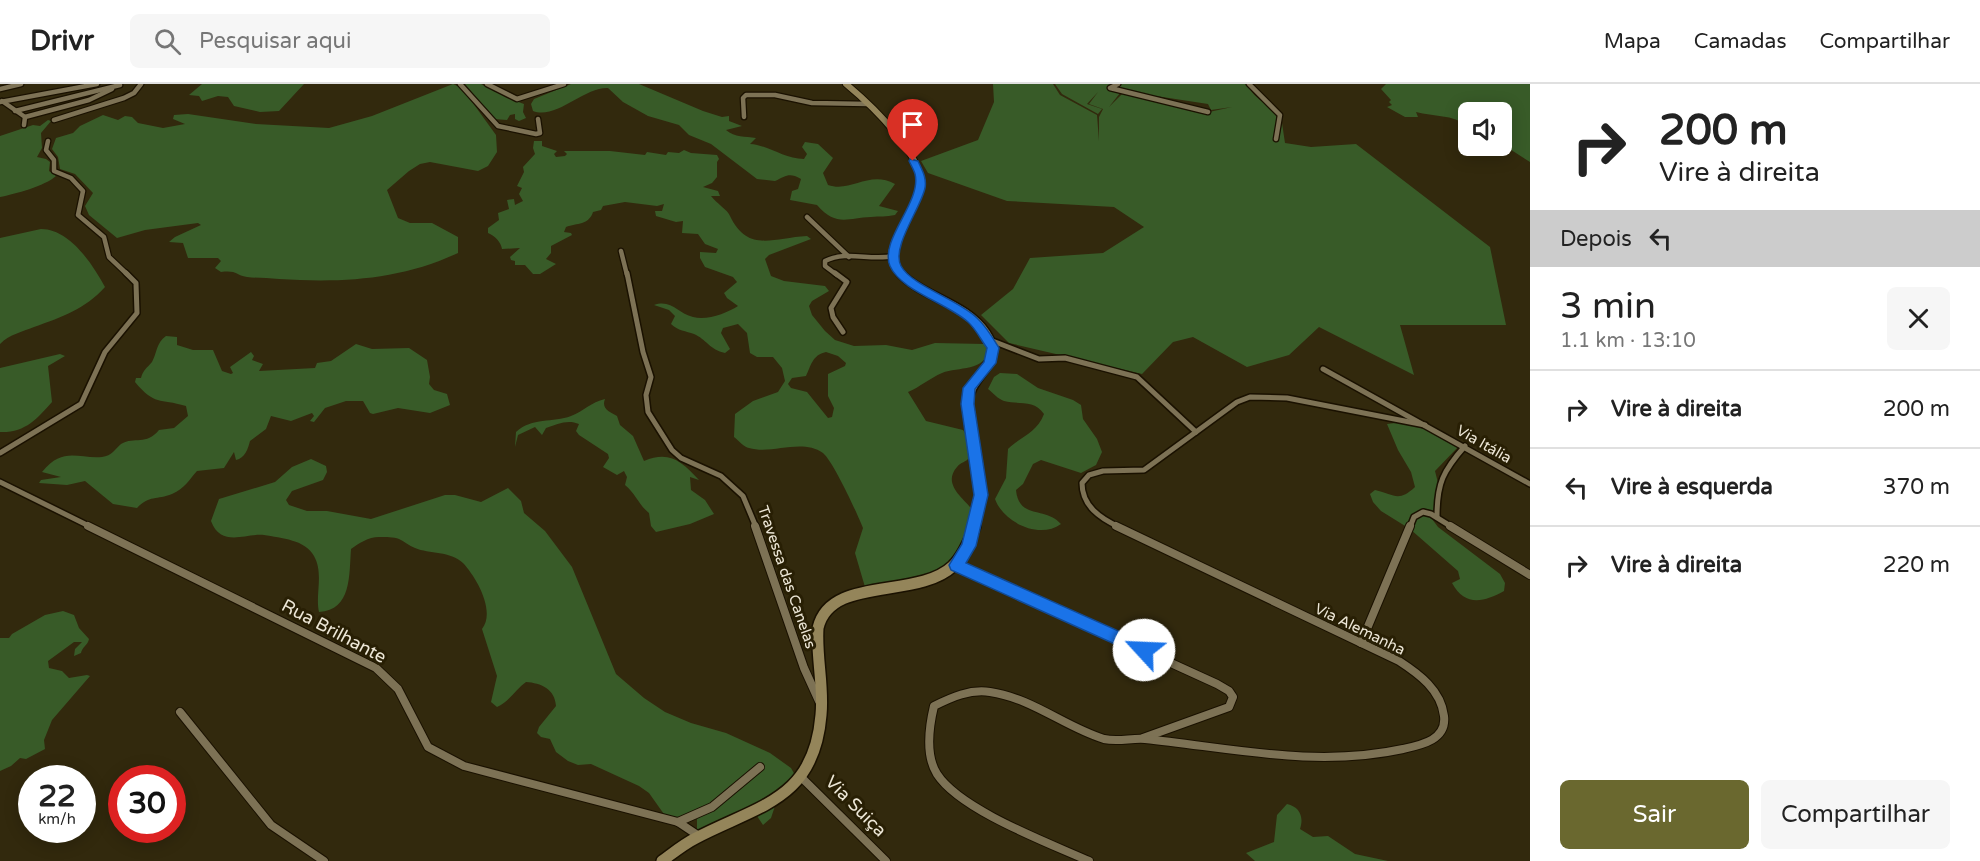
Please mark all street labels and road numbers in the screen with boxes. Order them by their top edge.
street label: Via Itália [1453,421,1515,467]
street label: Travessa das Canelas [754,503,820,651]
street label: Rua Brilhante [278,594,390,668]
street label: Via Alemanha [1312,599,1408,659]
street label: Via Suiça [821,771,891,841]

